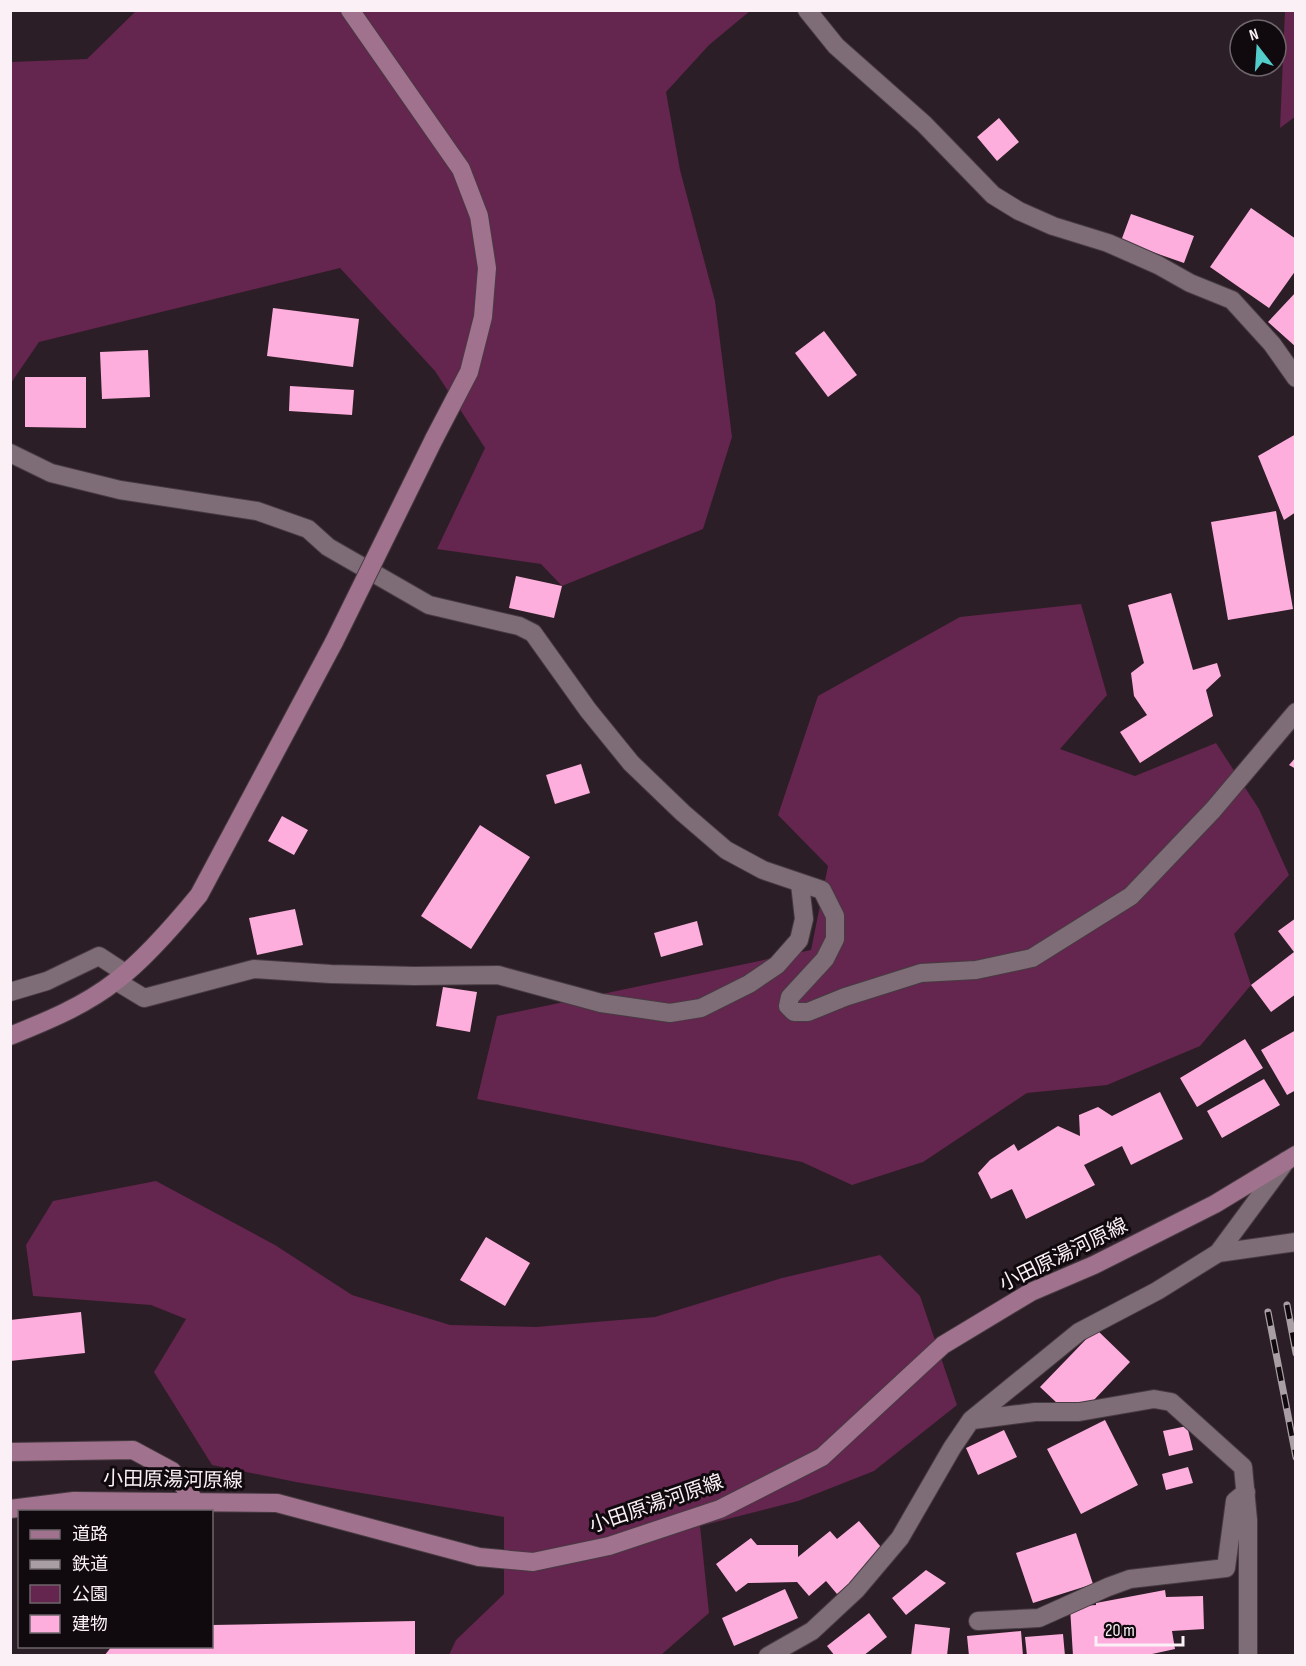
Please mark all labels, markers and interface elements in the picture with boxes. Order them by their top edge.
north arrow [1228,18,1288,78]
text: N [1247,25,1261,45]
street label: 小田原湯河原線 [995,1213,1132,1296]
street label: 小田原湯河原線 [103,1467,243,1493]
street label: 小田原湯河原線 [586,1470,726,1538]
legend [18,1510,213,1648]
text: 道路 [72,1524,108,1545]
text: 鉄道 [72,1554,108,1575]
text: 公園 [72,1584,108,1605]
scale bar [1096,1609,1183,1647]
text: 建物 [72,1614,108,1635]
text: 20 m [1105,1620,1135,1641]

